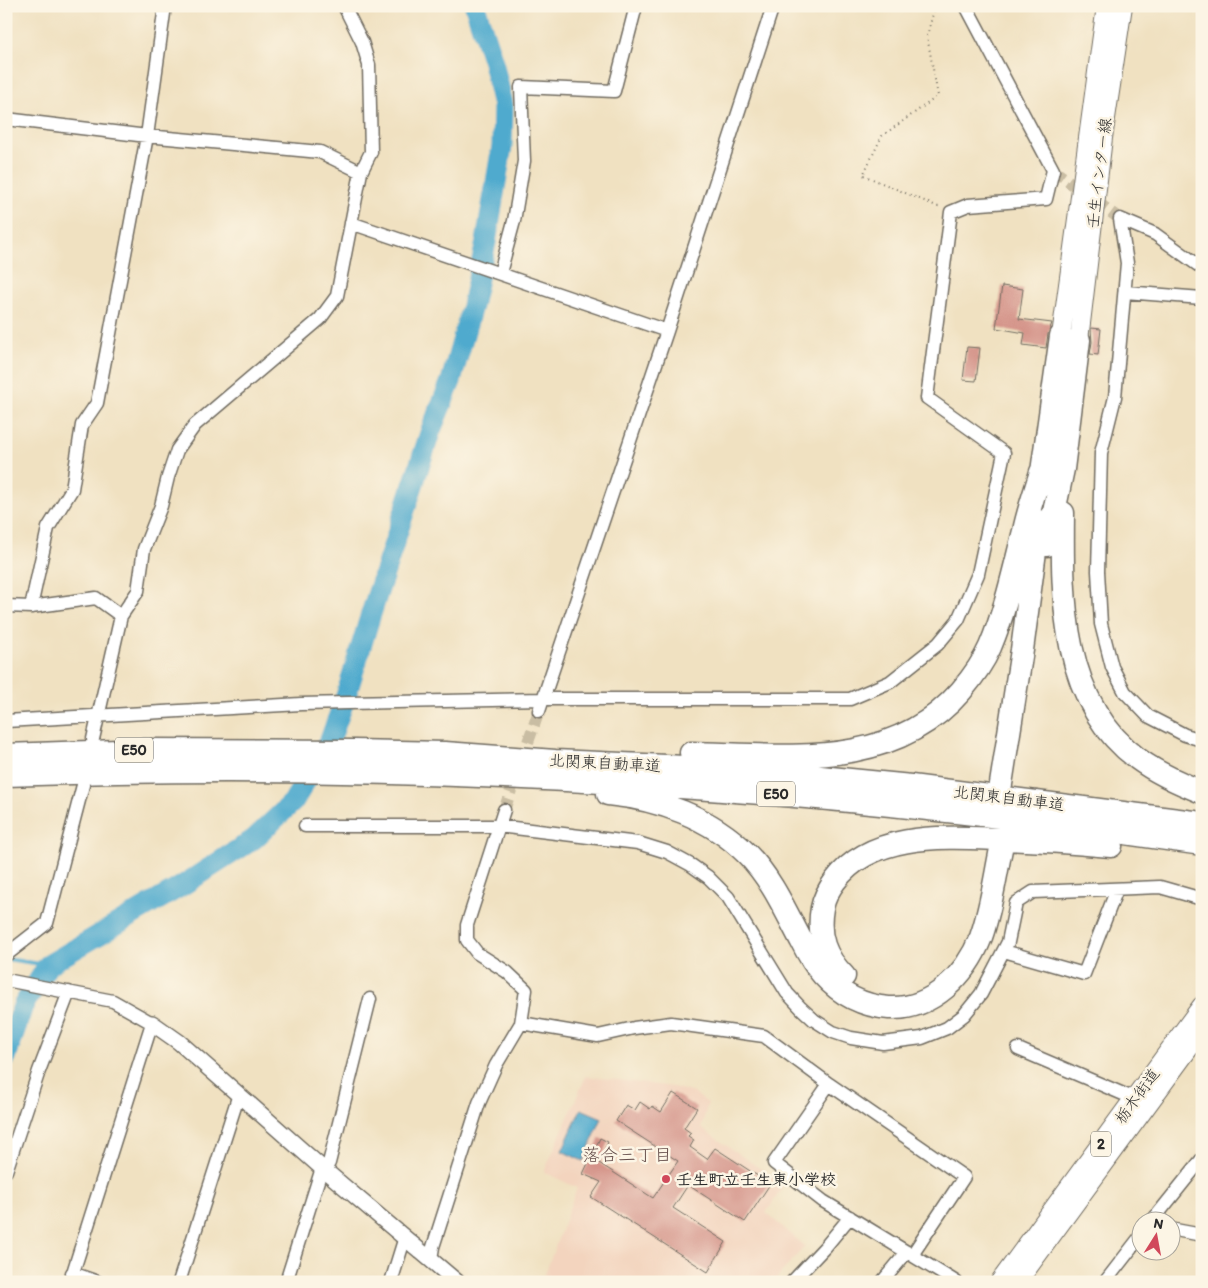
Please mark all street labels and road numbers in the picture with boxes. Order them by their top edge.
street label: 壬生インター線 [1083,117,1115,229]
road number: E50 [115,738,153,762]
street label: 北関東自動車道 [549,751,661,775]
road number: E50 [757,782,795,806]
street label: 北関東自動車道 [952,782,1066,814]
street label: 栃木街道 [1111,1065,1163,1127]
road number: 2 [1091,1132,1111,1156]

